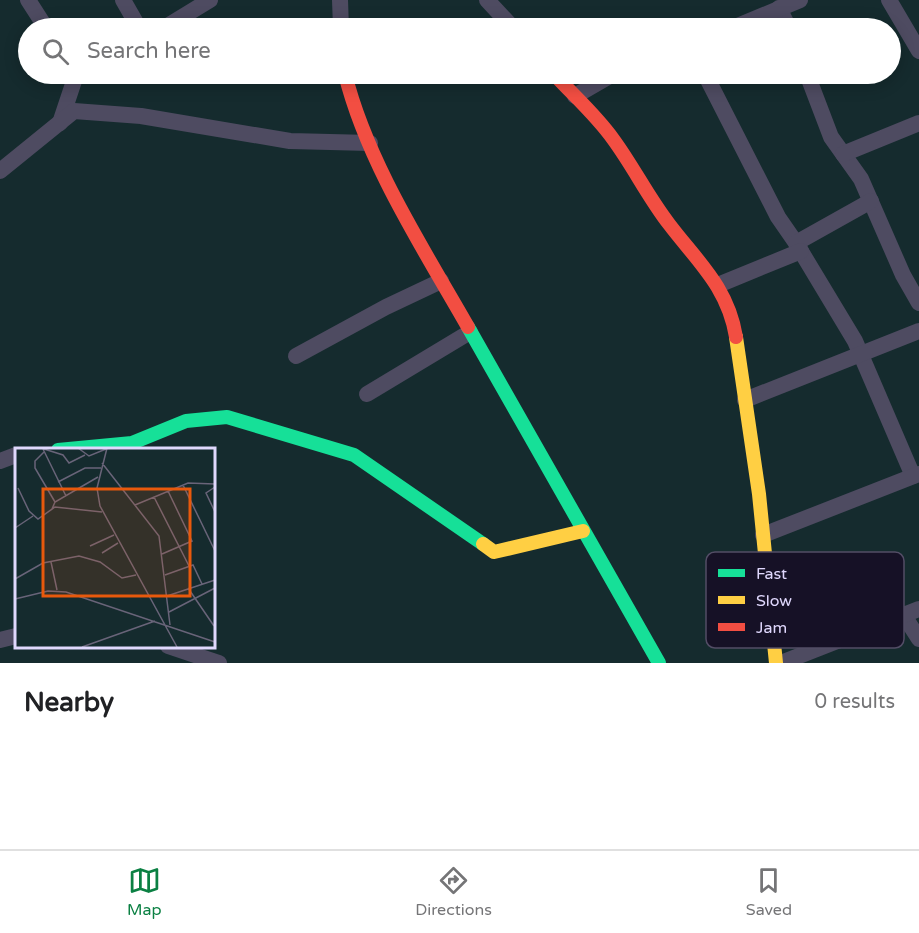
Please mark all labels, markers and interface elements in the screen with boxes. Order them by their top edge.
search box [18,18,901,84]
icon: search [39,35,72,68]
text: Search here [87,38,211,64]
inset map [15,448,214,648]
legend [706,552,904,648]
text: Fast [756,564,787,584]
text: Slow [756,591,792,611]
text: Jam [756,618,787,638]
text: Nearby [24,687,114,718]
text: 0 results [815,690,895,714]
tab: Map [127,864,161,920]
tab: Directions [415,864,492,920]
tab: Saved [746,864,792,920]

